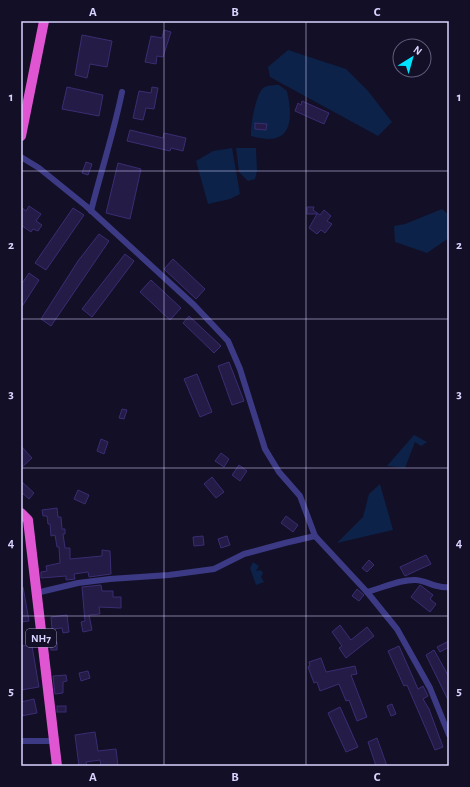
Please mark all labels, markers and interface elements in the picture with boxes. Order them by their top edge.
text: A [89,6,97,19]
text: B [231,6,239,19]
text: C [374,6,381,19]
north arrow [392,38,432,78]
text: N [411,44,424,57]
text: 1 [9,91,13,104]
text: 1 [457,91,461,104]
text: 2 [8,239,14,252]
text: 2 [456,239,462,252]
text: 3 [8,388,14,401]
text: 3 [456,388,462,401]
text: 4 [8,537,15,550]
text: 4 [456,537,463,550]
road number: NH7 [26,629,56,647]
text: 5 [8,685,14,698]
text: 5 [456,685,462,698]
text: A [89,771,97,784]
text: B [231,771,239,784]
text: C [374,771,381,784]

